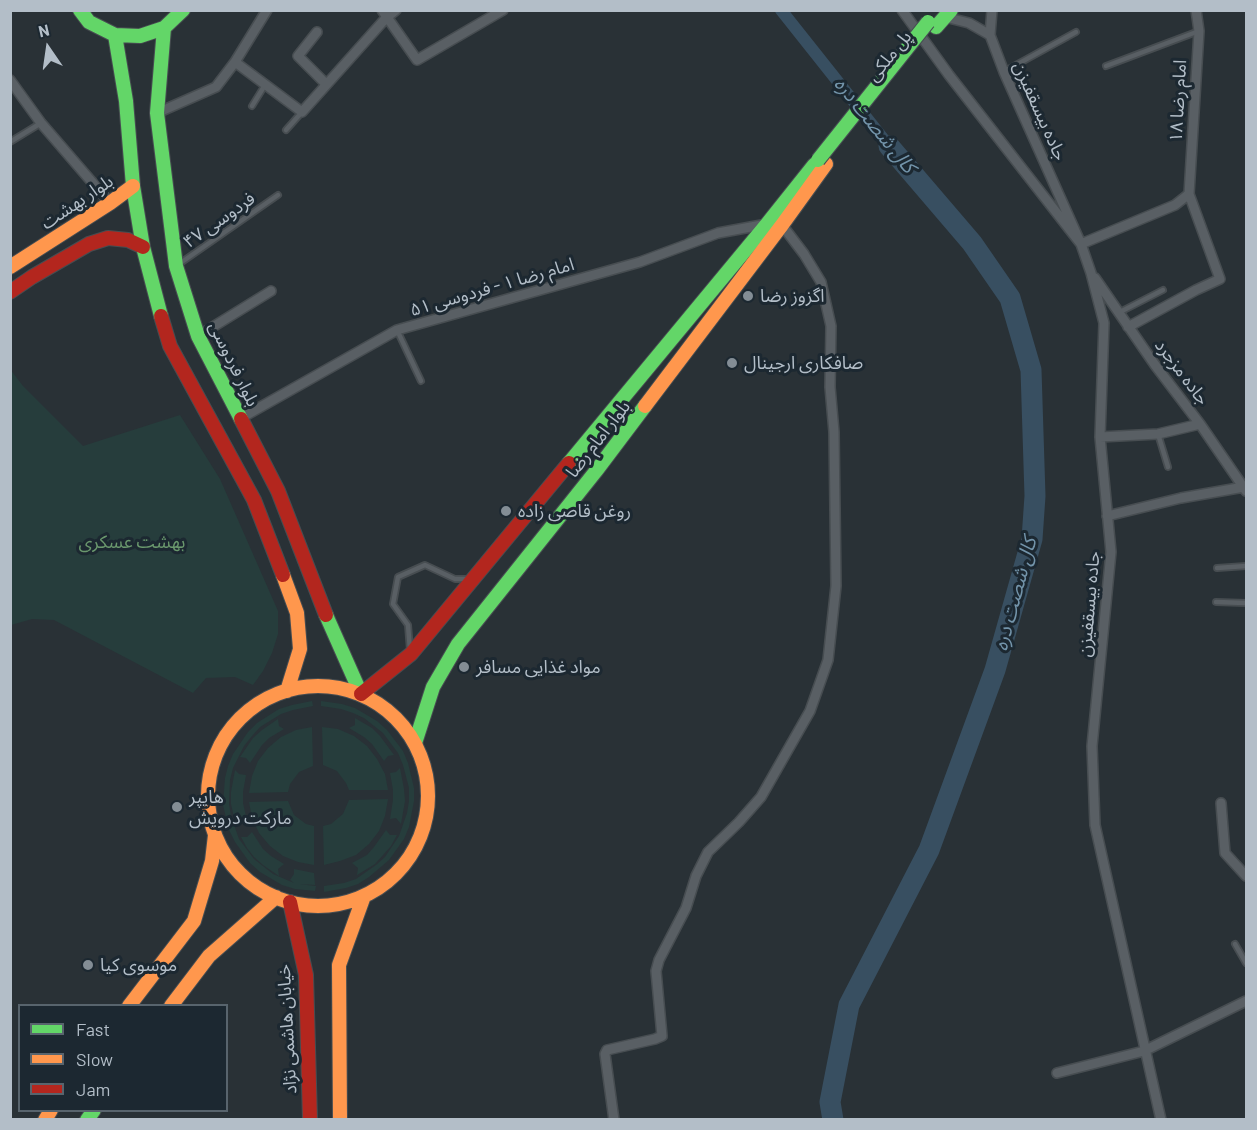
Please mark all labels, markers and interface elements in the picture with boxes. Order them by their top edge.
north arrow [18,18,78,78]
text: N [37,20,51,40]
street label: پل ملکی [862,26,916,86]
street label: جاده بیسقفیزن [1009,58,1071,164]
street label: امام رضا ۱۸ [1165,59,1191,143]
water label: کال شصت دره [829,72,921,178]
street label: بلوار بهشت [37,170,117,234]
street label: فردوسی ۴۷ [179,187,259,253]
street label: امام رضا ۱ - فردوسی ۵۱ [407,253,577,321]
place label: اگزوز رضا [760,285,825,307]
marker: اگزوز رضا [741,289,755,303]
street label: بلوار فردوسی [204,318,264,410]
street label: جاده مزجرد [1150,335,1214,409]
place label: صافکاری ارجینال [744,352,863,374]
marker: صافکاری ارجینال [725,356,739,370]
street label: بلوار امام رضا [561,396,635,482]
place label: روغن قاصی زاده [518,500,631,522]
marker: روغن قاصی زاده [499,504,513,518]
park label: بهشت عسکری [79,531,185,553]
water label: کال شصت دره [988,535,1042,653]
street label: جاده بیسقفیزن [1074,550,1104,658]
place label: مواد غذایی مسافر [476,656,601,678]
marker: مواد غذایی مسافر [457,660,471,674]
place label: هایپر مارکت درویش [189,786,292,828]
marker: هایپر مارکت درویش [170,800,184,814]
place label: موسوی کیا [100,954,177,976]
marker: موسوی کیا [81,958,95,972]
street label: خیابان هاشمی نژاد [273,964,301,1094]
legend [18,1004,228,1112]
text: Fast [76,1018,110,1040]
text: Slow [76,1048,113,1070]
text: Jam [76,1078,110,1100]

